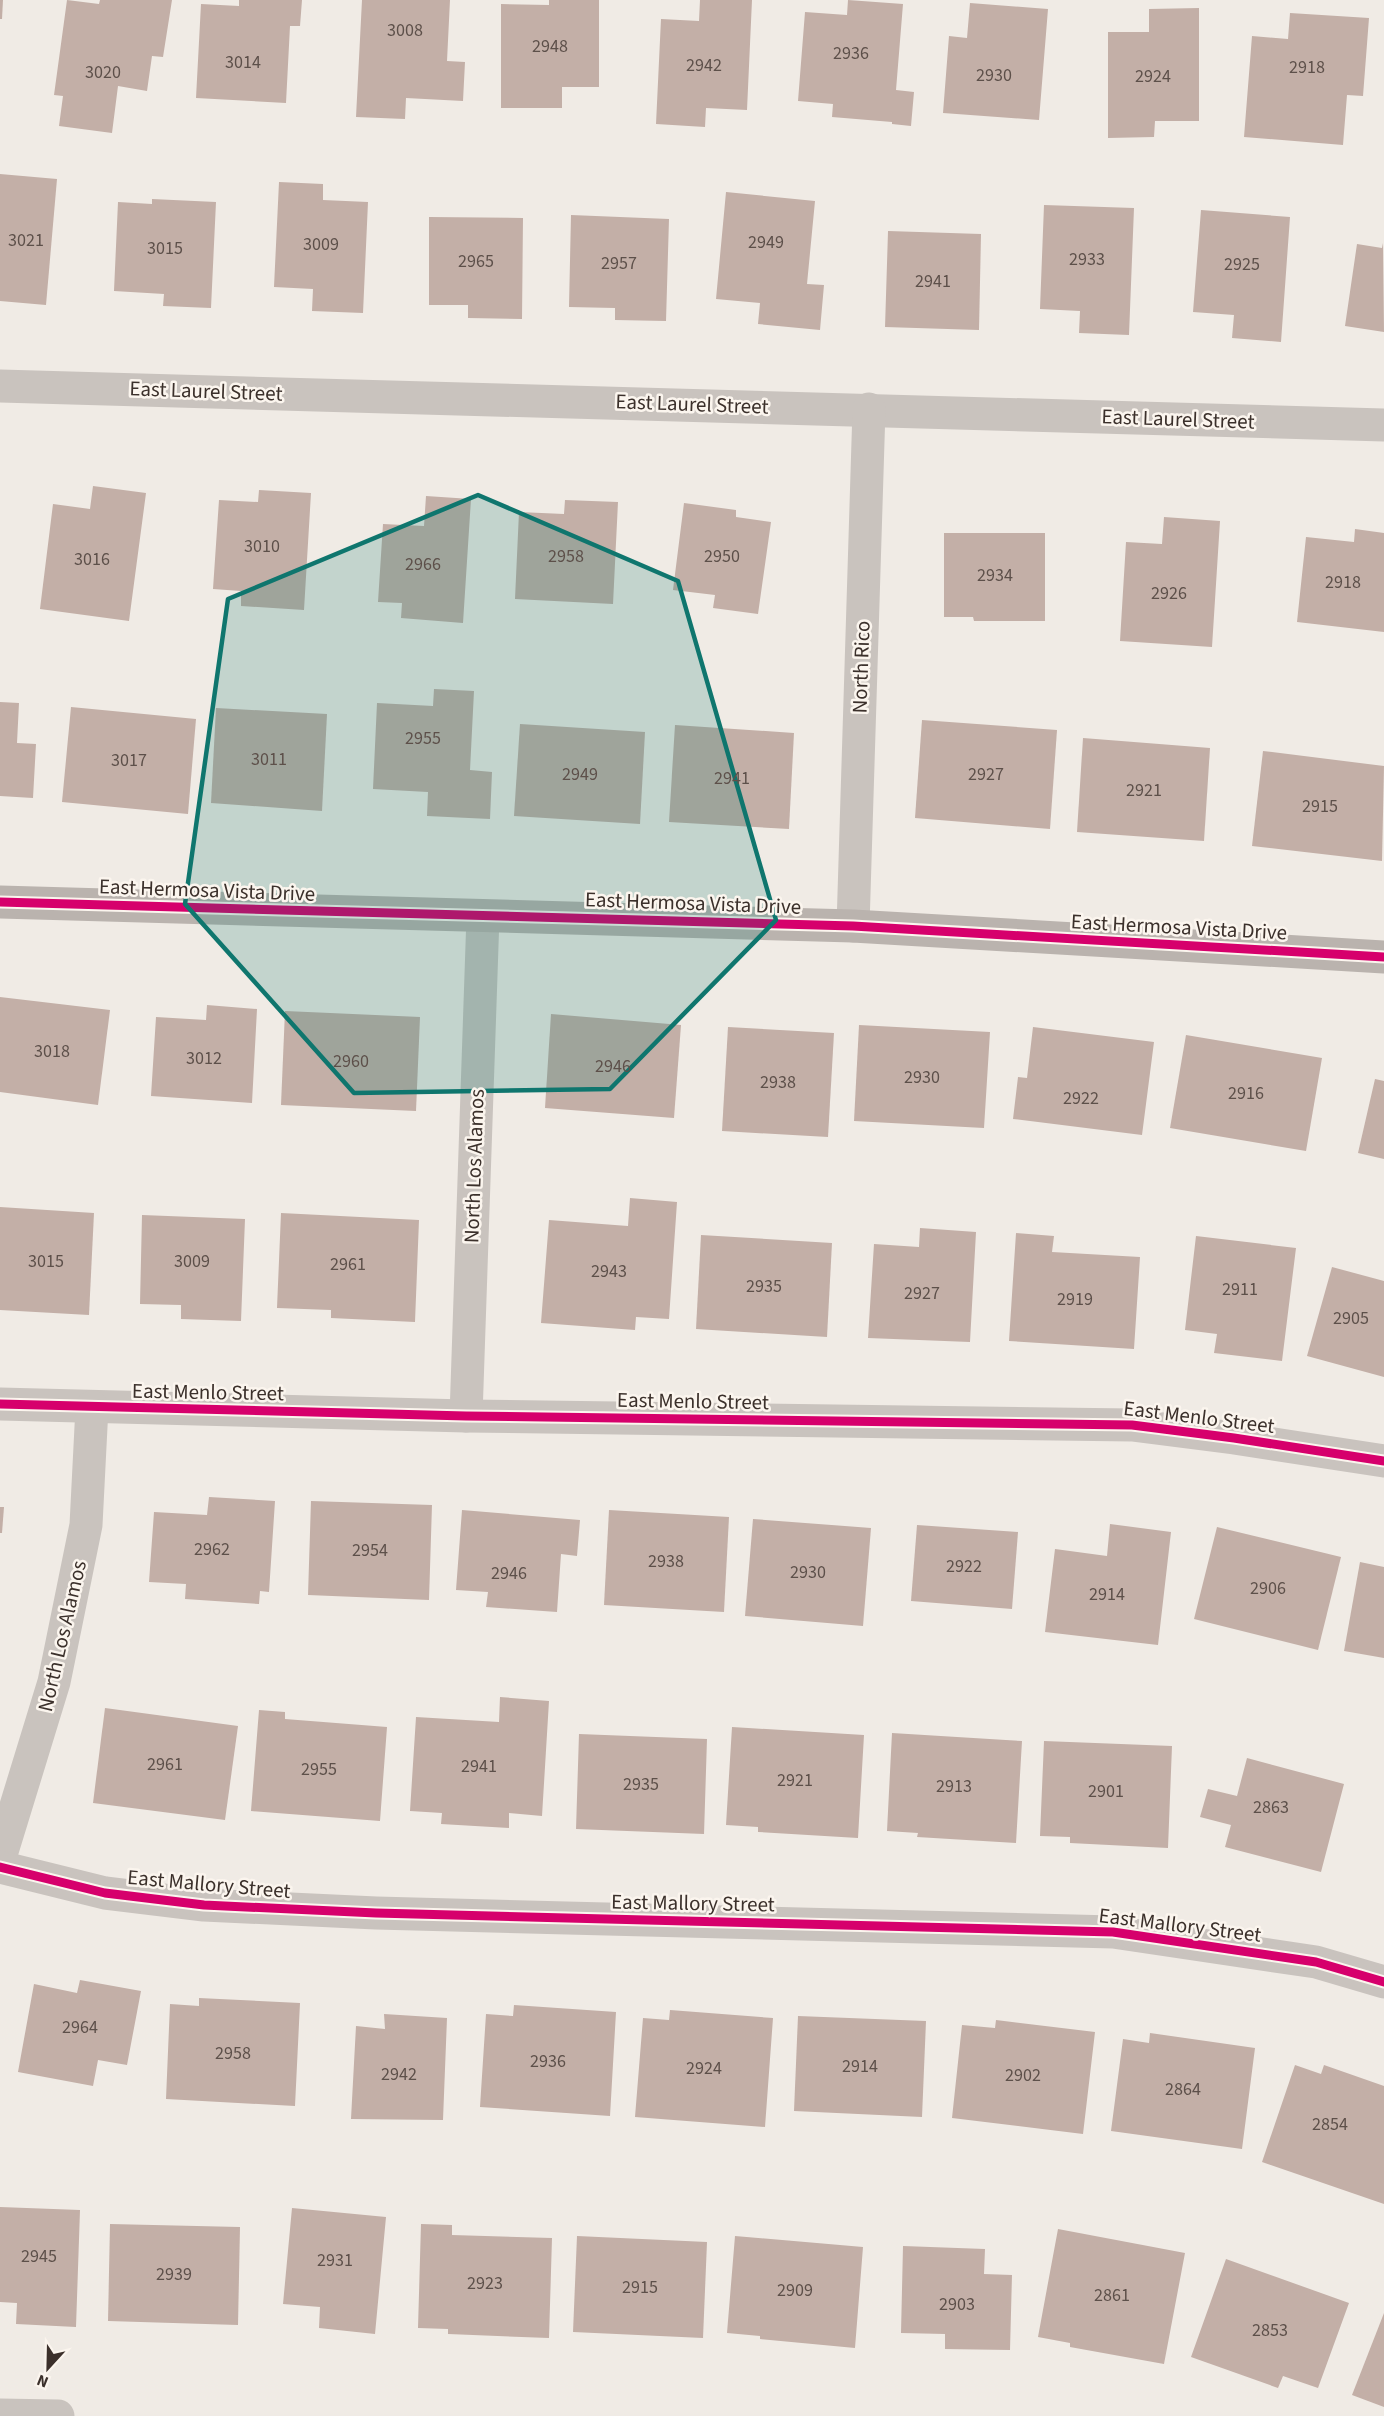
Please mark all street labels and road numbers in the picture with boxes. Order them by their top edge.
street label: East Laurel Street [129,373,283,409]
street label: East Laurel Street [615,386,769,422]
street label: East Laurel Street [1101,401,1255,437]
street label: North Rico [844,620,878,714]
street label: East Hermosa Vista Drive [98,871,316,909]
street label: East Hermosa Vista Drive [584,884,802,922]
street label: East Hermosa Vista Drive [1070,906,1288,948]
street label: North Los Alamos [456,1088,492,1244]
street label: East Menlo Street [132,1376,284,1408]
street label: East Menlo Street [617,1385,769,1417]
street label: East Menlo Street [1122,1393,1276,1441]
street label: North Los Alamos [30,1557,94,1714]
street label: East Mallory Street [126,1862,292,1906]
street label: East Mallory Street [611,1887,775,1919]
street label: East Mallory Street [1097,1900,1263,1950]

